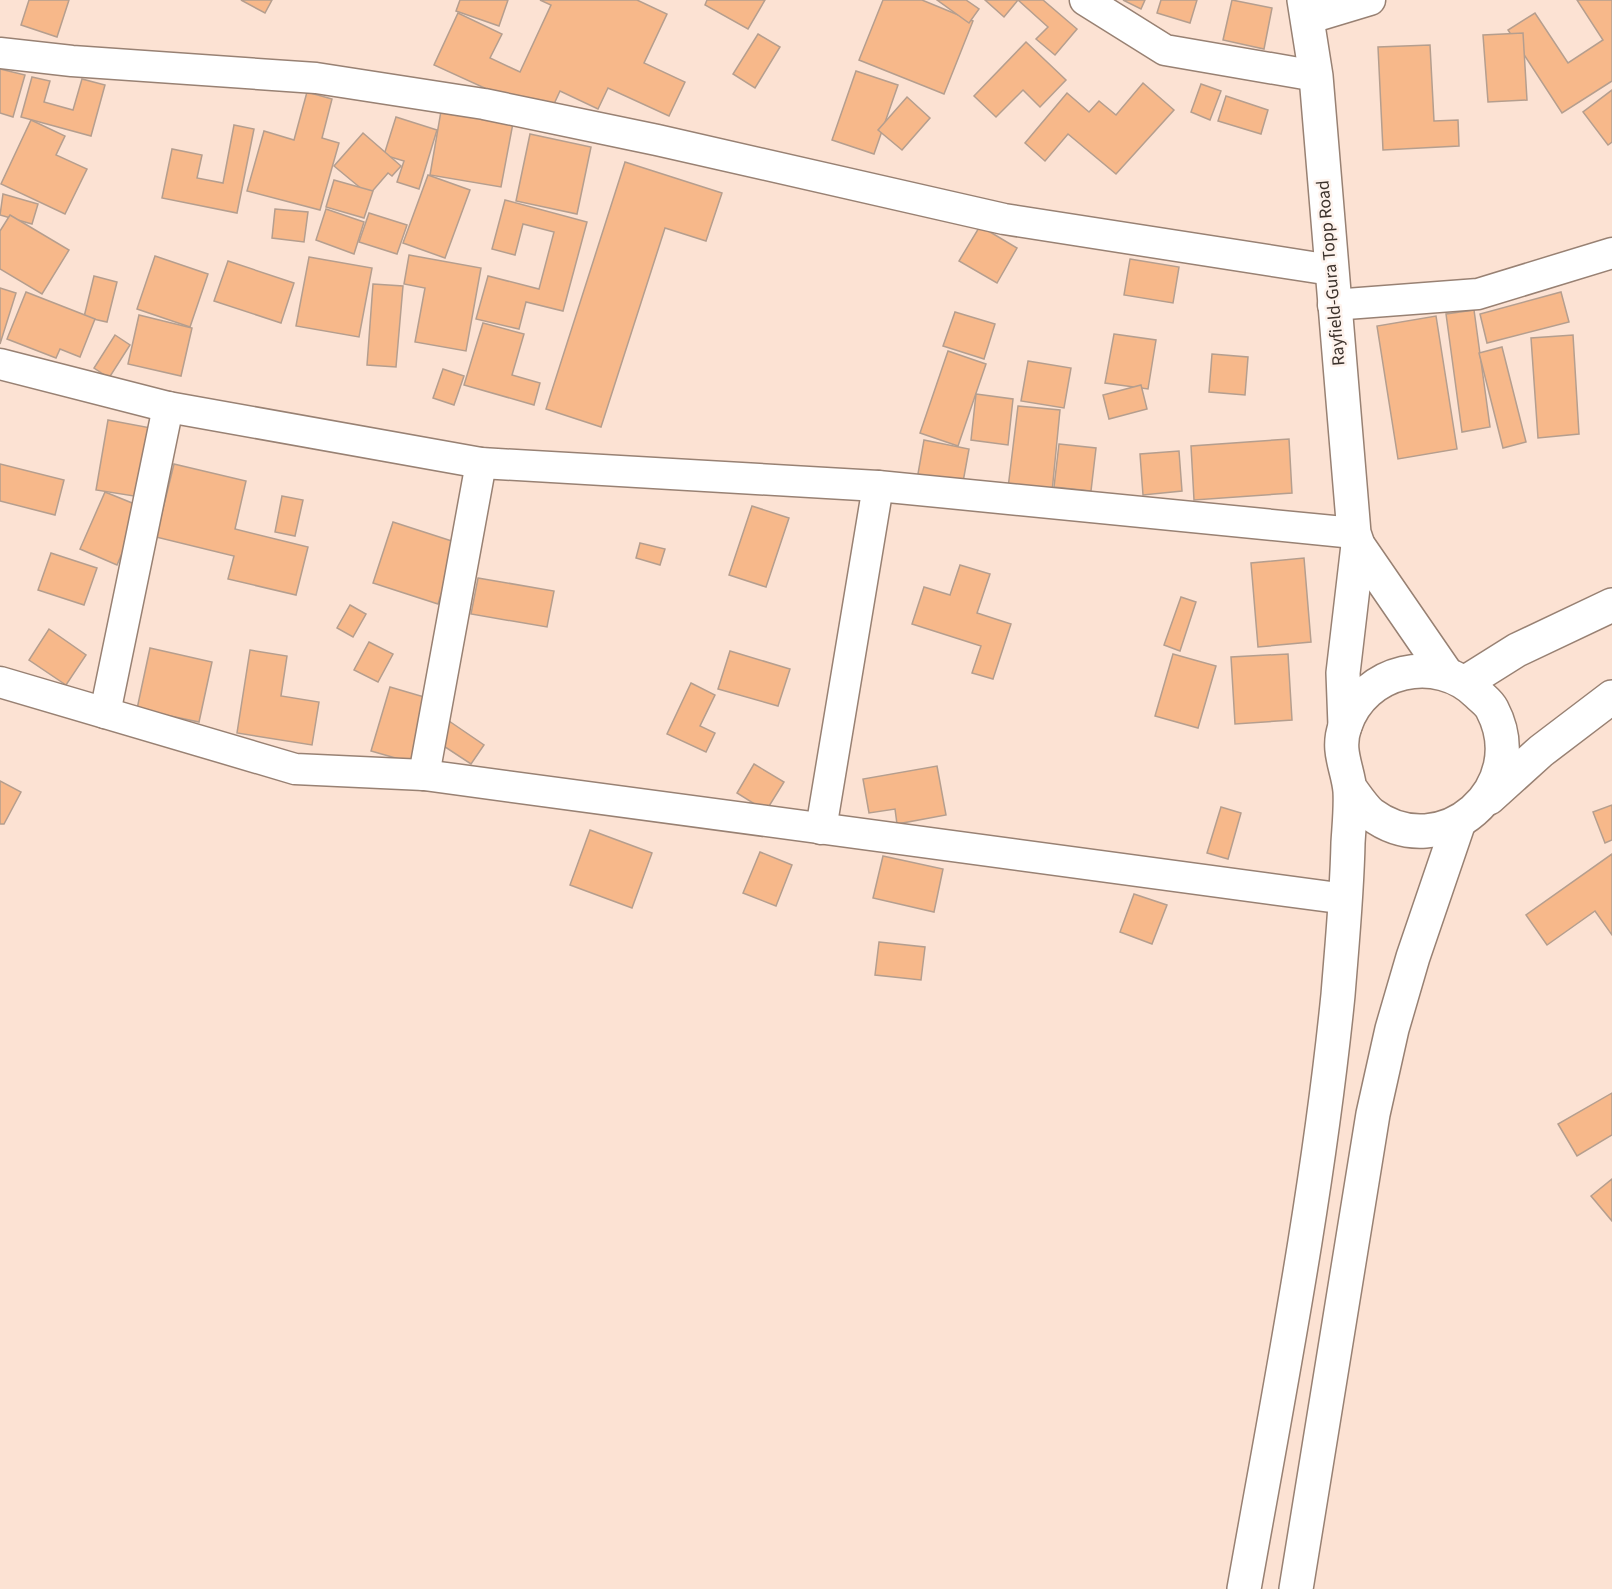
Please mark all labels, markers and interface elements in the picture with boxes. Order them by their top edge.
street label: Rayfield-Gura Topp Road [1310,179,1352,367]

